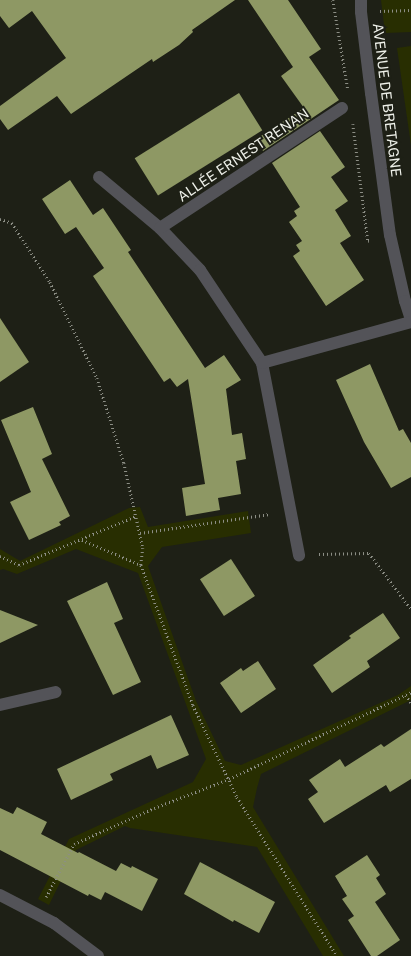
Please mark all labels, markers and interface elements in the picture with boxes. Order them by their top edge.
street label: AVENUE DE BRETAGNE [369,22,405,178]
street label: ALLÉE ERNEST RENAN [174,105,312,205]

